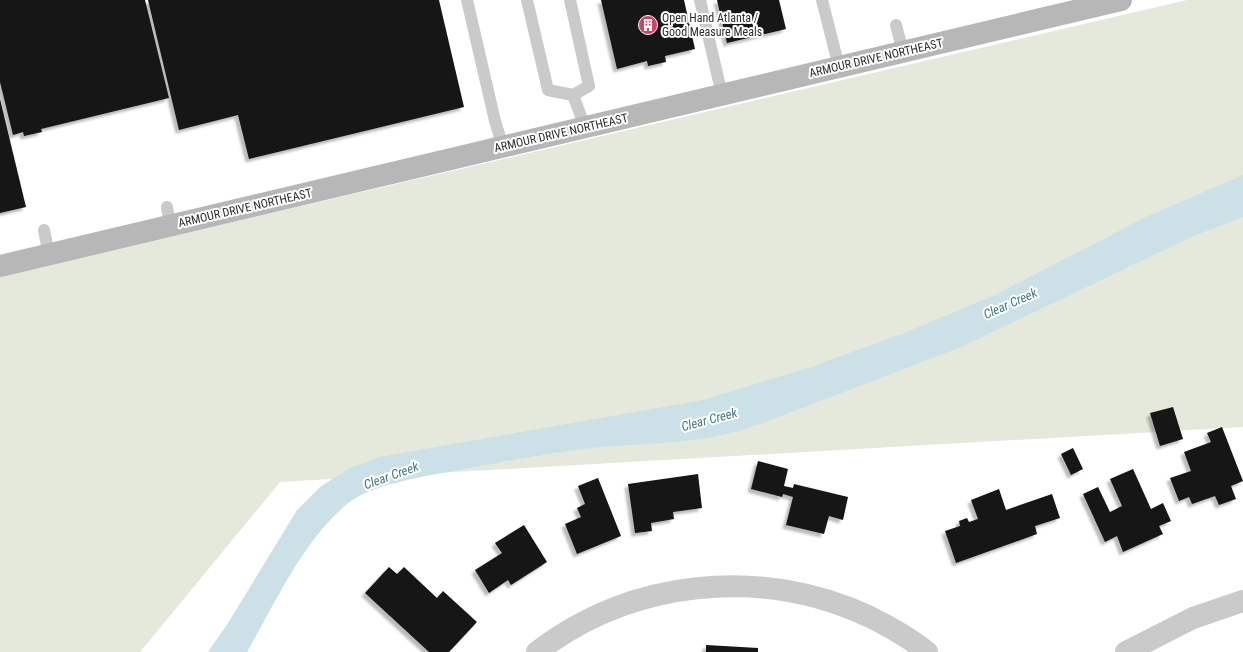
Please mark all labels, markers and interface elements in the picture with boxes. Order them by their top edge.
place label: Open Hand Atlanta / Good Measure Meals [662,11,762,39]
building icon: Open Hand Atlanta / Good Measure Meals [637,14,659,36]
street label: ARMOUR DRIVE NORTHEAST [808,36,944,80]
street label: ARMOUR DRIVE NORTHEAST [493,111,629,155]
street label: ARMOUR DRIVE NORTHEAST [177,186,313,230]
water label: Clear Creek [981,285,1040,322]
water label: Clear Creek [680,405,739,434]
water label: Clear Creek [362,459,421,492]

